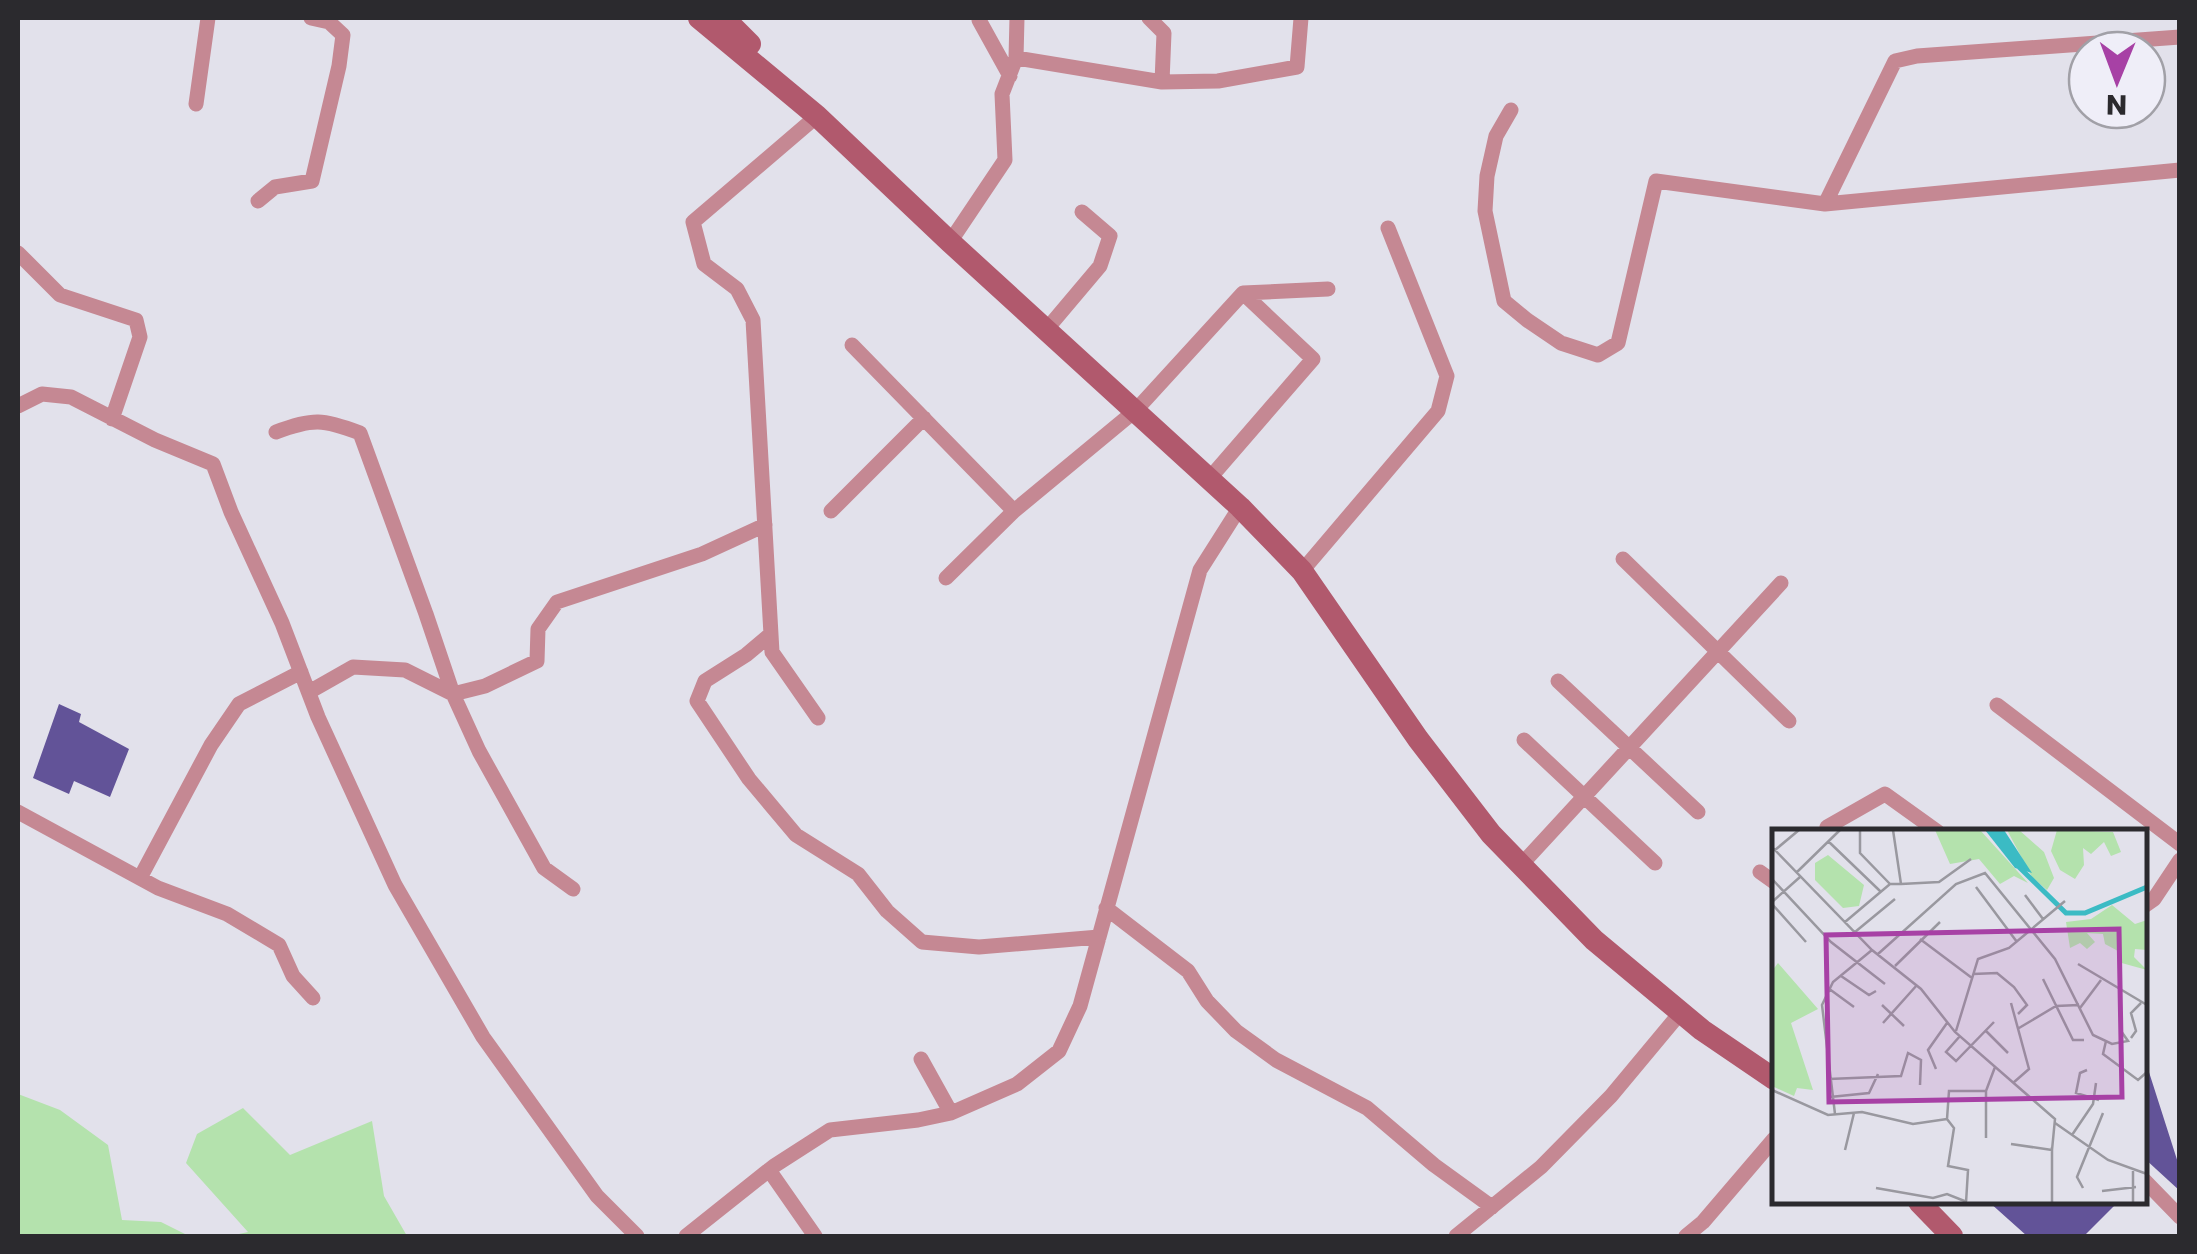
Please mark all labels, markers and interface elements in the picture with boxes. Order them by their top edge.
north arrow [2067,30,2167,130]
text: N [2106,85,2127,124]
inset map [1772,829,2147,1204]

